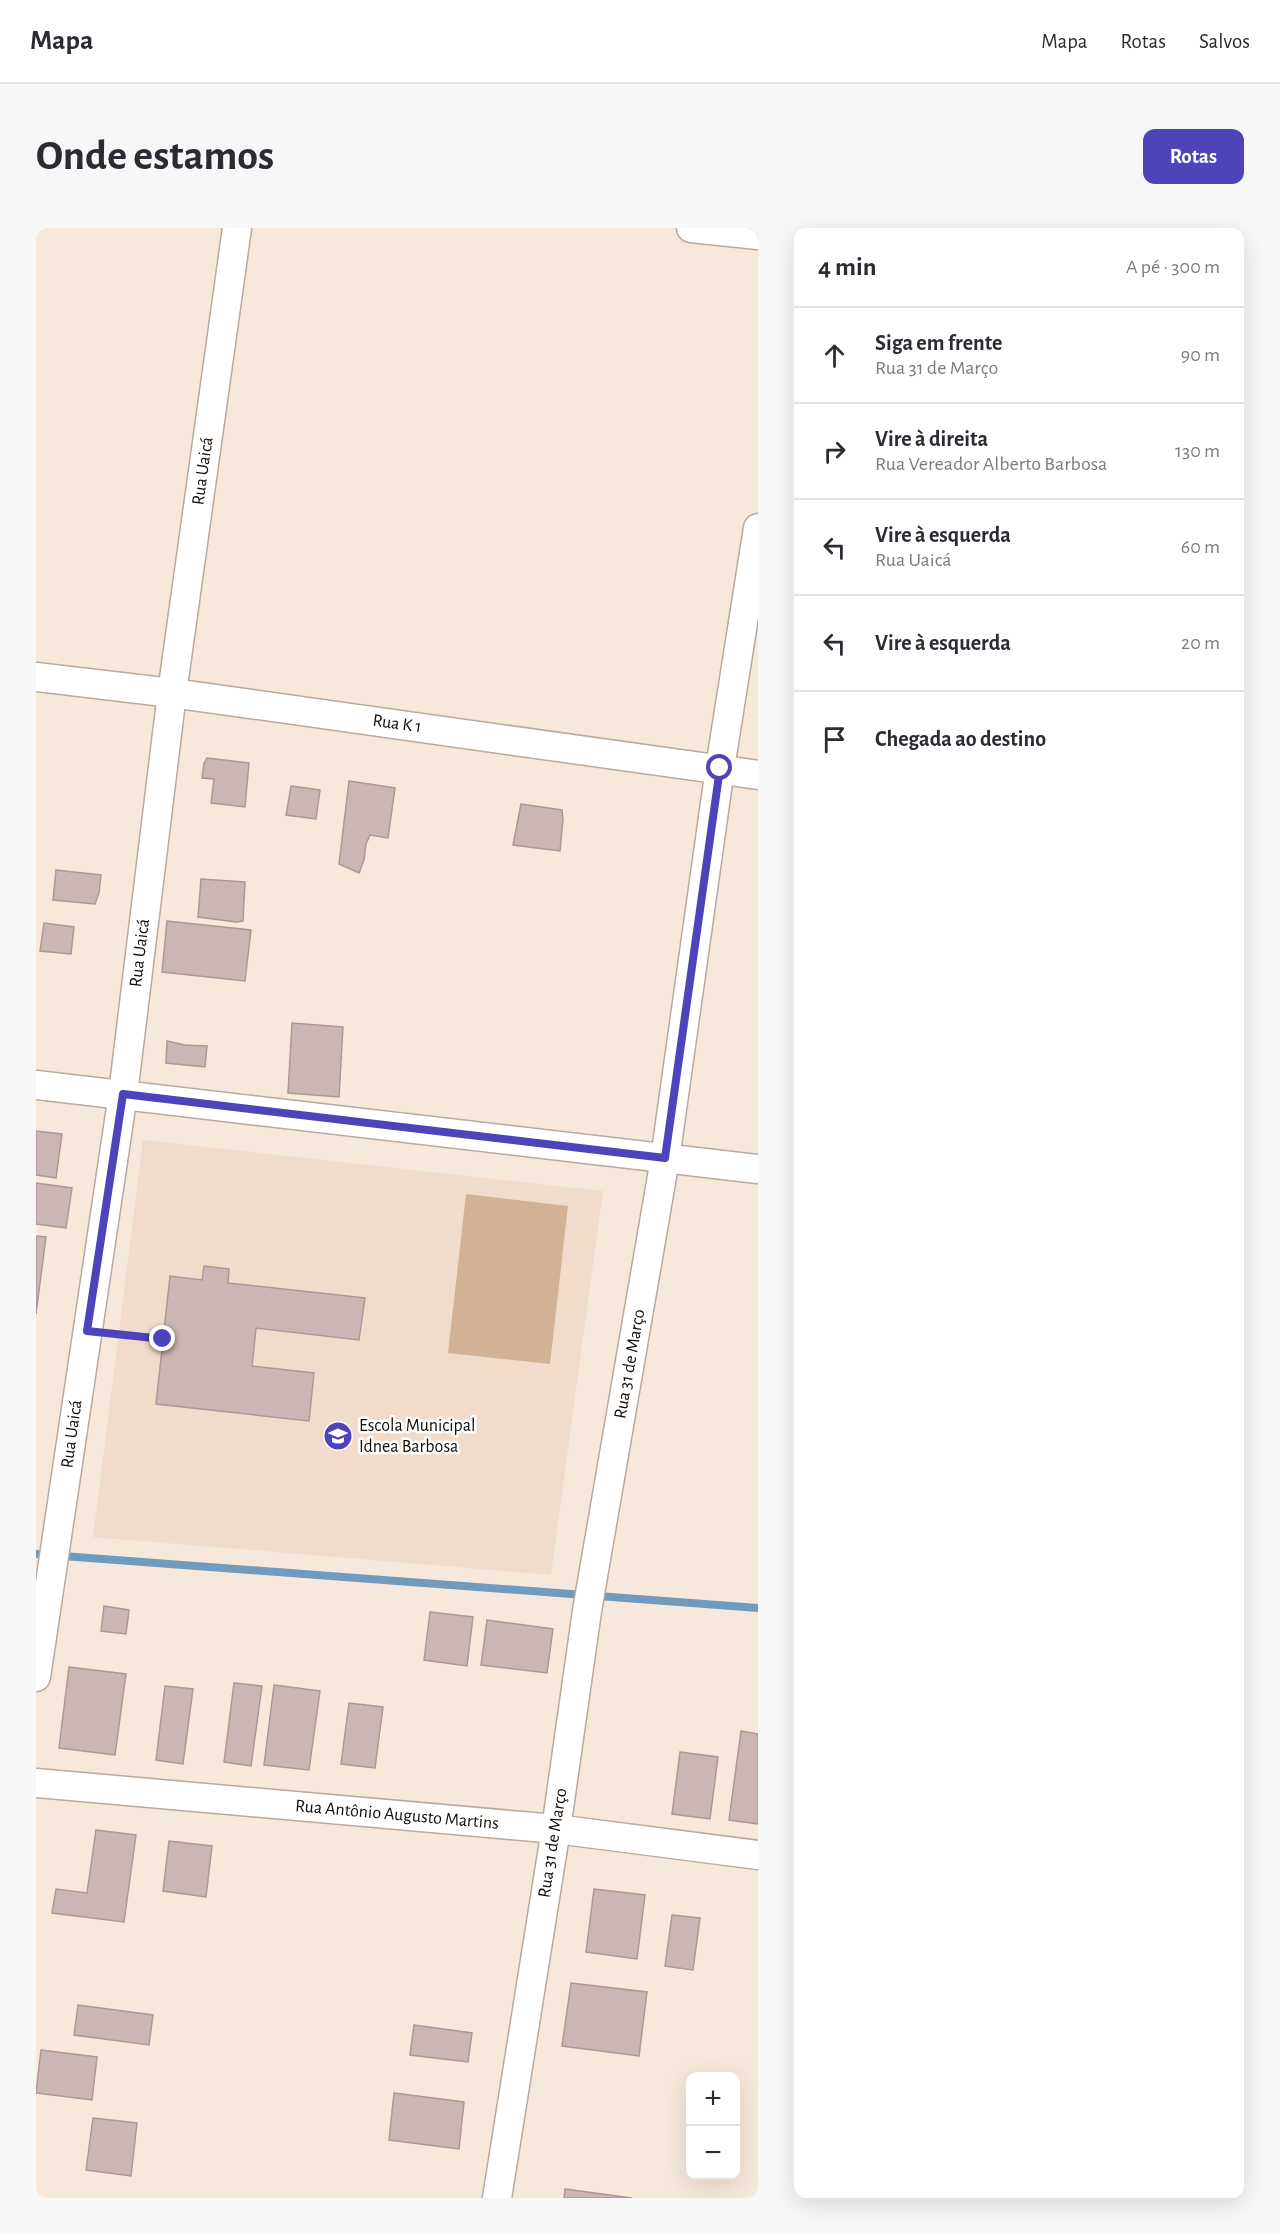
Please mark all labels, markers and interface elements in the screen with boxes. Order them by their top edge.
text: Mapa [30,27,93,55]
text: Mapa [1041,31,1088,52]
text: Rotas [1121,31,1166,52]
text: Salvos [1199,31,1250,52]
button: Rotas [1143,129,1244,184]
text: Onde estamos [36,135,274,177]
text: 4 min [818,254,877,280]
text: A pé · 300 m [1126,257,1220,277]
text: Siga em frente [875,332,1002,354]
icon: ahead [818,339,851,372]
text: 90 m [1181,345,1220,365]
text: Rua 31 de Março [875,358,998,378]
text: Vire à direita [875,428,988,450]
icon: right [818,435,851,468]
street label: Rua Uaicá [189,436,217,506]
text: 130 m [1175,441,1220,461]
text: Rua Vereador Alberto Barbosa [875,454,1107,474]
text: Vire à esquerda [875,524,1011,546]
icon: left [818,531,851,564]
text: 60 m [1181,537,1220,557]
text: Rua Uaicá [875,550,951,570]
icon: left [818,627,851,660]
text: Vire à esquerda [875,632,1011,654]
text: 20 m [1181,633,1220,653]
street label: Rua K 1 [371,712,423,736]
icon: arrive [818,723,851,756]
text: Chegada ao destino [875,728,1046,750]
route start [706,754,732,780]
street label: Rua Uaicá [127,918,153,988]
street label: Rua 31 de Março [611,1308,649,1420]
route end [149,1325,175,1351]
street label: Rua Uaicá [58,1399,86,1469]
place label: Escola Municipal Idnea Barbosa [359,1417,476,1456]
school or university icon: Escola Municipal Idnea Barbosa [322,1420,354,1452]
street label: Rua 31 de Março [535,1787,571,1899]
street label: Rua Antônio Augusto Martins [294,1797,500,1833]
map controls [686,2072,740,2180]
button: + [686,2072,740,2126]
button: − [686,2126,740,2180]

